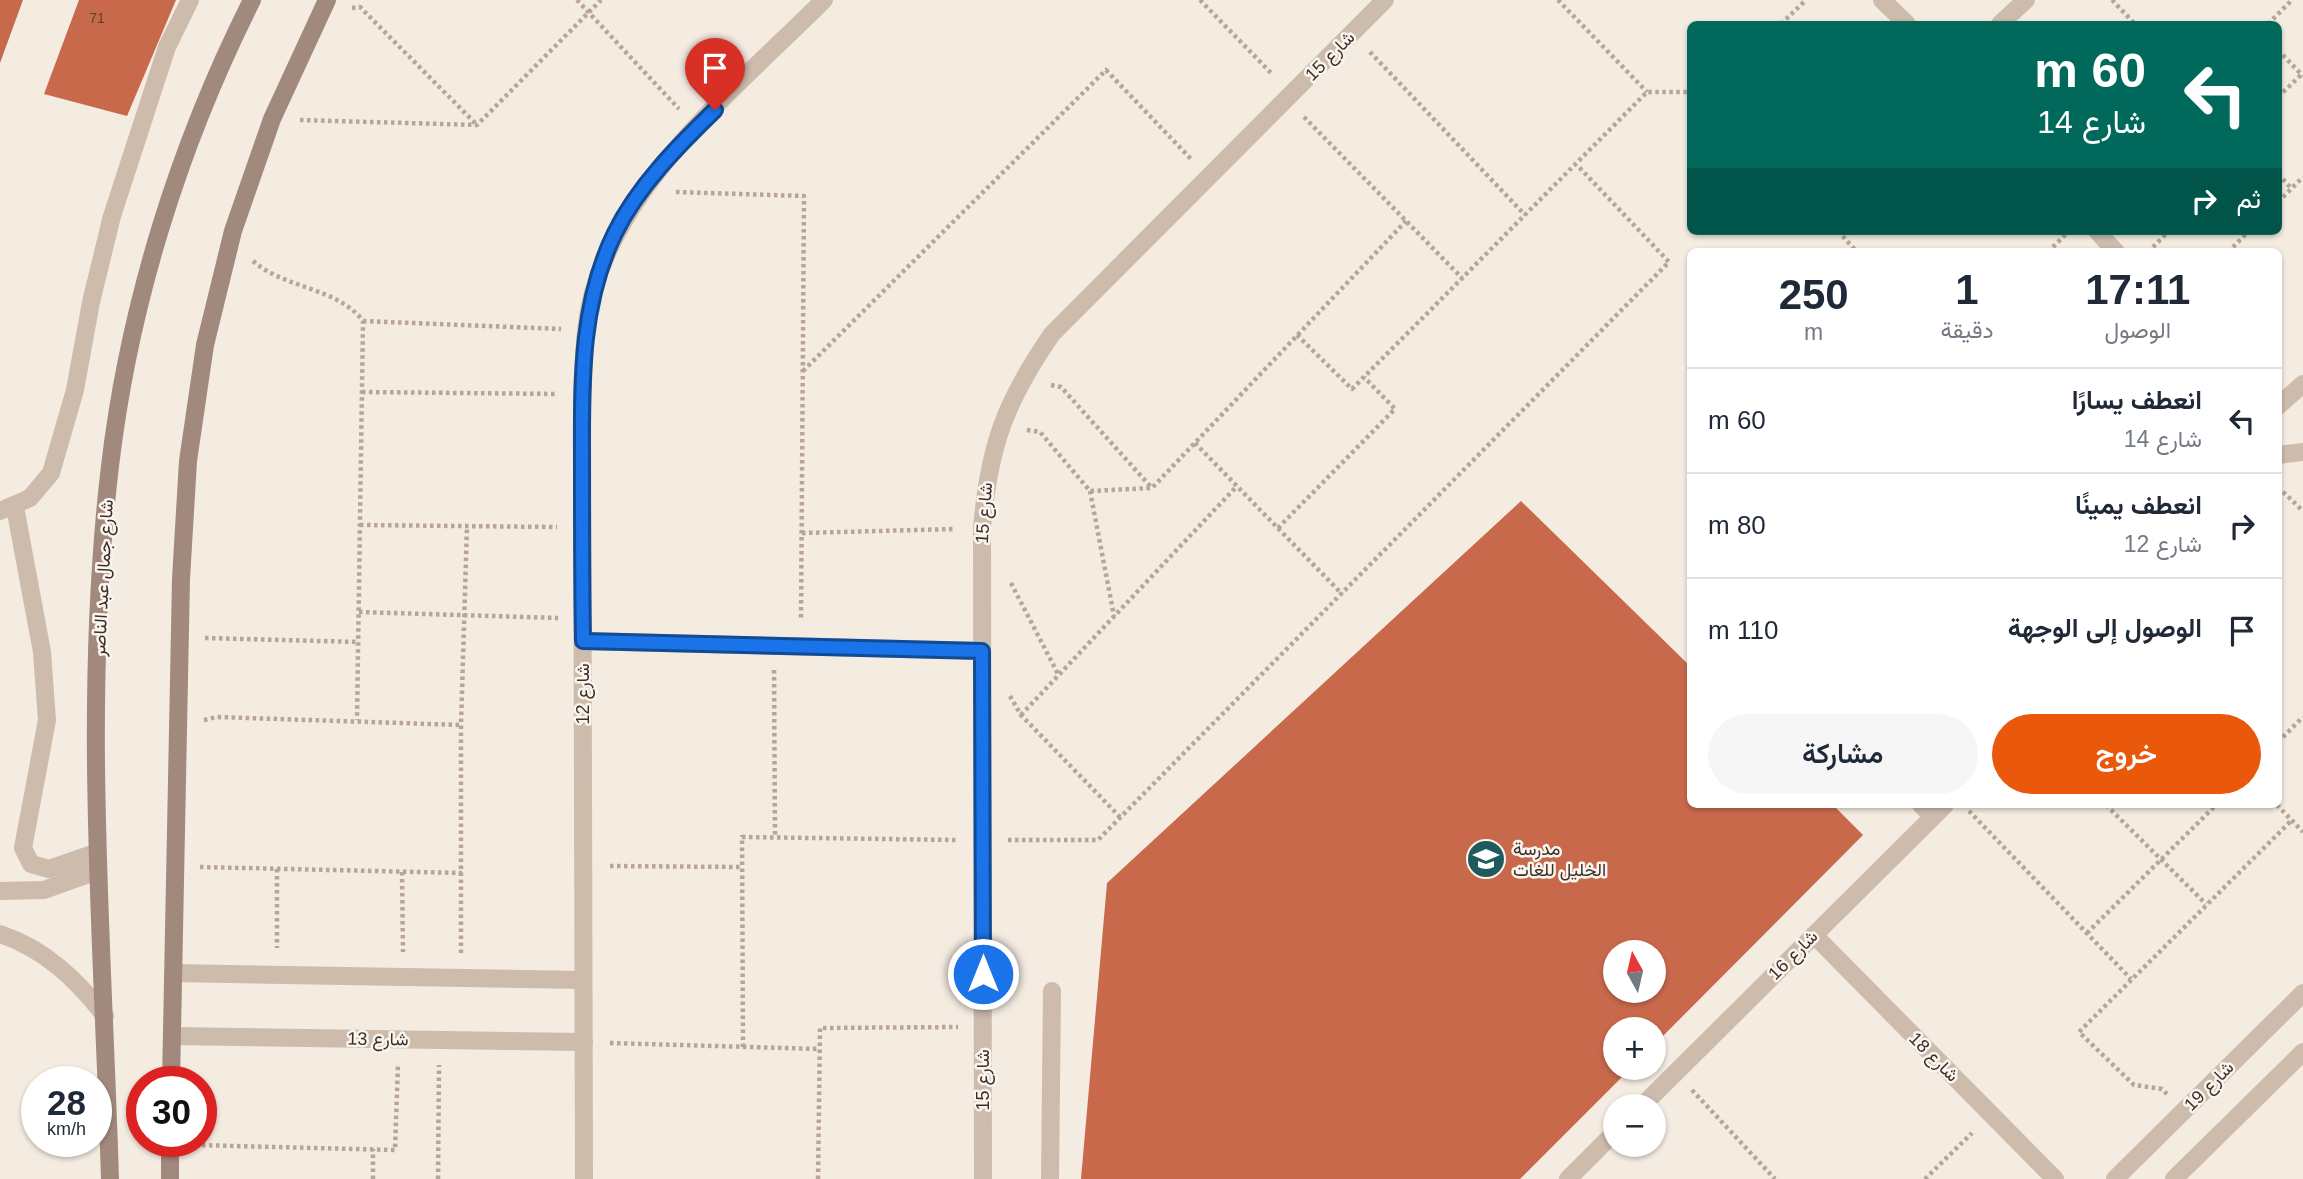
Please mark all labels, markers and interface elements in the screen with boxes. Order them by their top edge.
house number: 71 [89,10,105,26]
street label: شارع 15 [1301,27,1360,86]
pin [685,38,745,110]
text: 60 m [2034,43,2146,97]
icon: arrive [696,49,734,87]
icon: left [2170,49,2261,140]
text: شارع 14 [2037,104,2146,140]
icon: right [2185,182,2223,220]
text: ثم [2237,184,2261,214]
text: 1 [1955,266,1979,313]
text: 17:11 [2085,266,2190,313]
text: 250 [1779,271,1849,318]
text: دقيقة [1940,317,1994,343]
text: الوصول [2105,317,2171,343]
text: m [1804,319,1823,345]
text: انعطف يسارًا [2072,385,2202,415]
icon: left [2223,402,2261,440]
text: 60 m [1708,405,1766,435]
text: شارع 14 [2124,426,2202,452]
street label: شارع 15 [972,482,998,544]
text: انعطف يمينًا [2075,490,2202,520]
street label: شارع جمال عبد الناصر [89,499,119,658]
icon: right [2223,507,2261,545]
text: 80 m [1708,510,1766,540]
text: شارع 12 [2124,531,2202,557]
icon: arrive [2223,612,2261,650]
text: الوصول إلى الوجهة [2008,613,2202,643]
text: 110 m [1708,615,1778,645]
street label: شارع 12 [573,663,595,725]
button: مشاركة [1708,714,1978,794]
button: خروج [1992,714,2261,794]
school or university icon: مدرسة الخليل للغات [1465,838,1507,880]
place label: مدرسة الخليل للغات [1513,839,1606,881]
street label: شارع 16 [1764,926,1823,985]
position arrow [946,937,1020,1011]
north arrow [1603,940,1666,1003]
map controls [1603,940,1666,1157]
button: + [1603,1017,1666,1080]
street label: شارع 13 [347,1028,409,1052]
street label: شارع 18 [1904,1028,1963,1087]
street label: شارع 15 [973,1049,995,1111]
street label: شارع 19 [2180,1057,2239,1116]
speed limit sign: 30 [126,1066,217,1157]
text: 28 [47,1083,86,1122]
button: − [1603,1094,1666,1157]
text: km/h [47,1119,86,1139]

